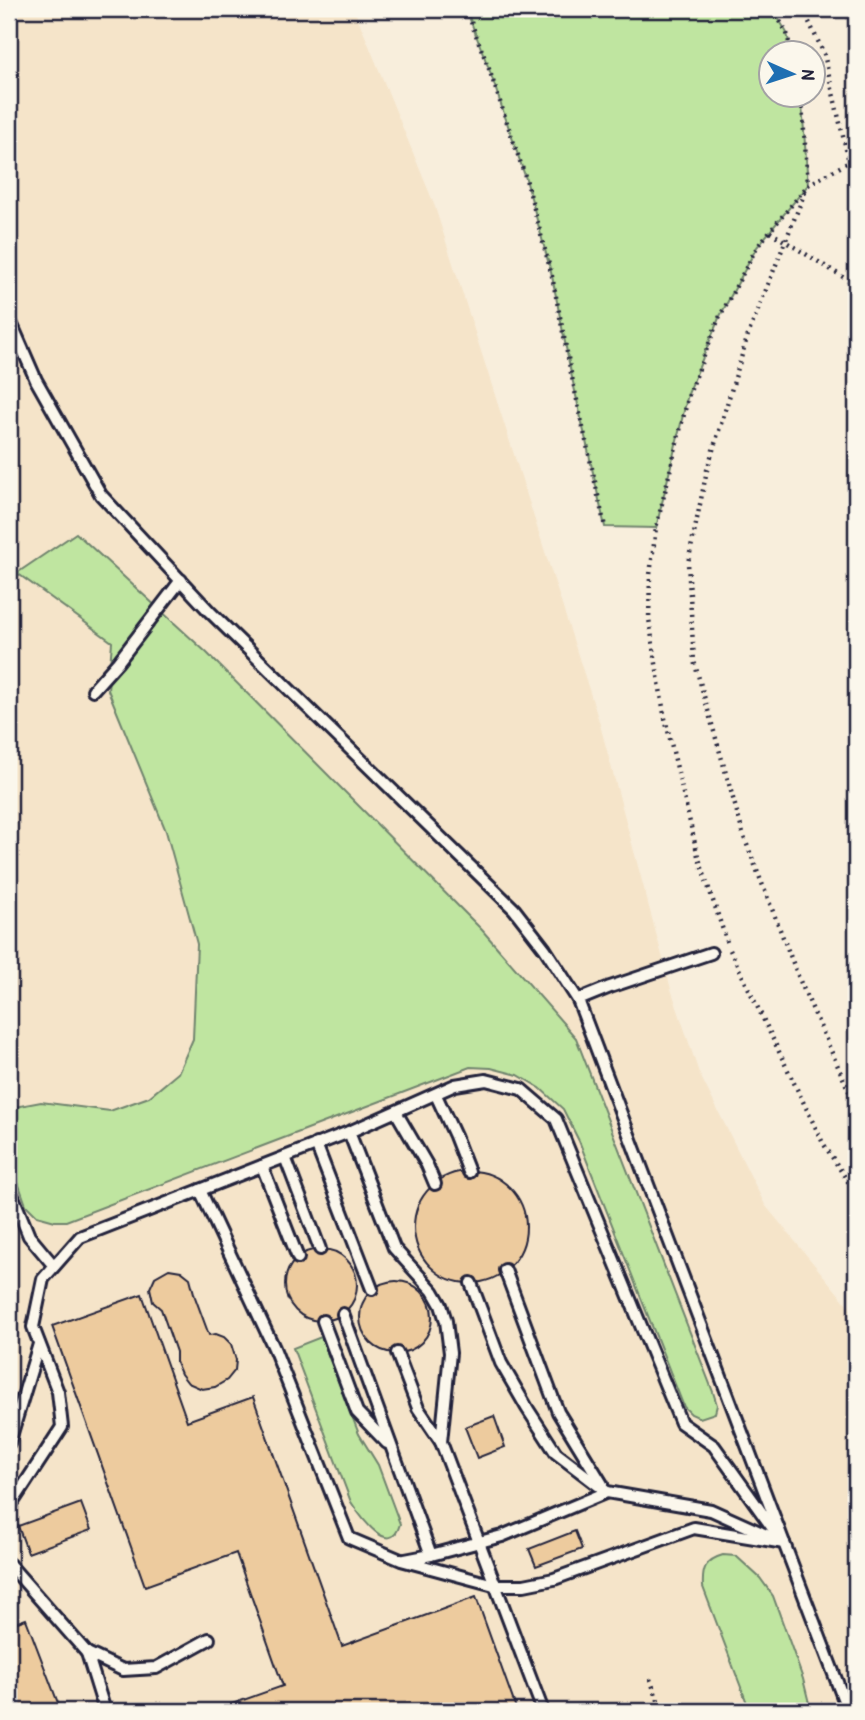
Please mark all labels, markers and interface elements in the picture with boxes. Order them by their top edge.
north arrow [756,38,826,108]
text: N [796,69,822,81]

